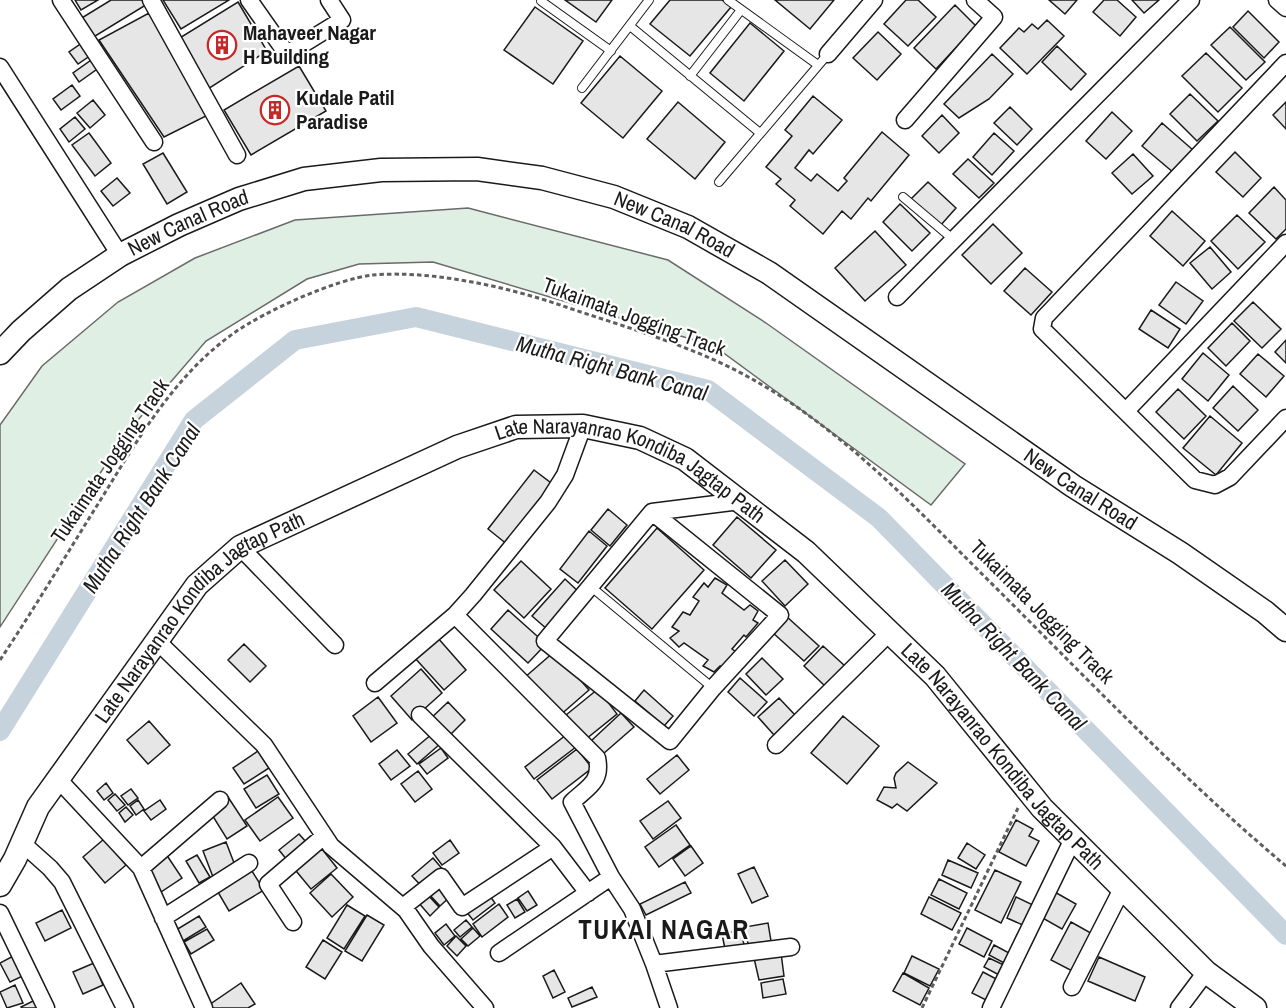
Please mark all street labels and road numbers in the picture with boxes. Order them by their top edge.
street label: New Canal Road [122,182,252,263]
street label: New Canal Road [610,184,740,265]
street label: Tukaimata Jogging Track [539,270,730,363]
street label: Tukaimata Jogging Track [44,372,176,549]
street label: Late Narayanrao Kondiba Jagtap Path [491,410,772,530]
street label: New Canal Road [1018,441,1143,537]
street label: Late Narayanrao Kondiba Jagtap Path [88,504,309,729]
street label: Tukaimata Jogging Track [964,533,1121,690]
street label: Late Narayanrao Kondiba Jagtap Path [895,636,1111,876]

